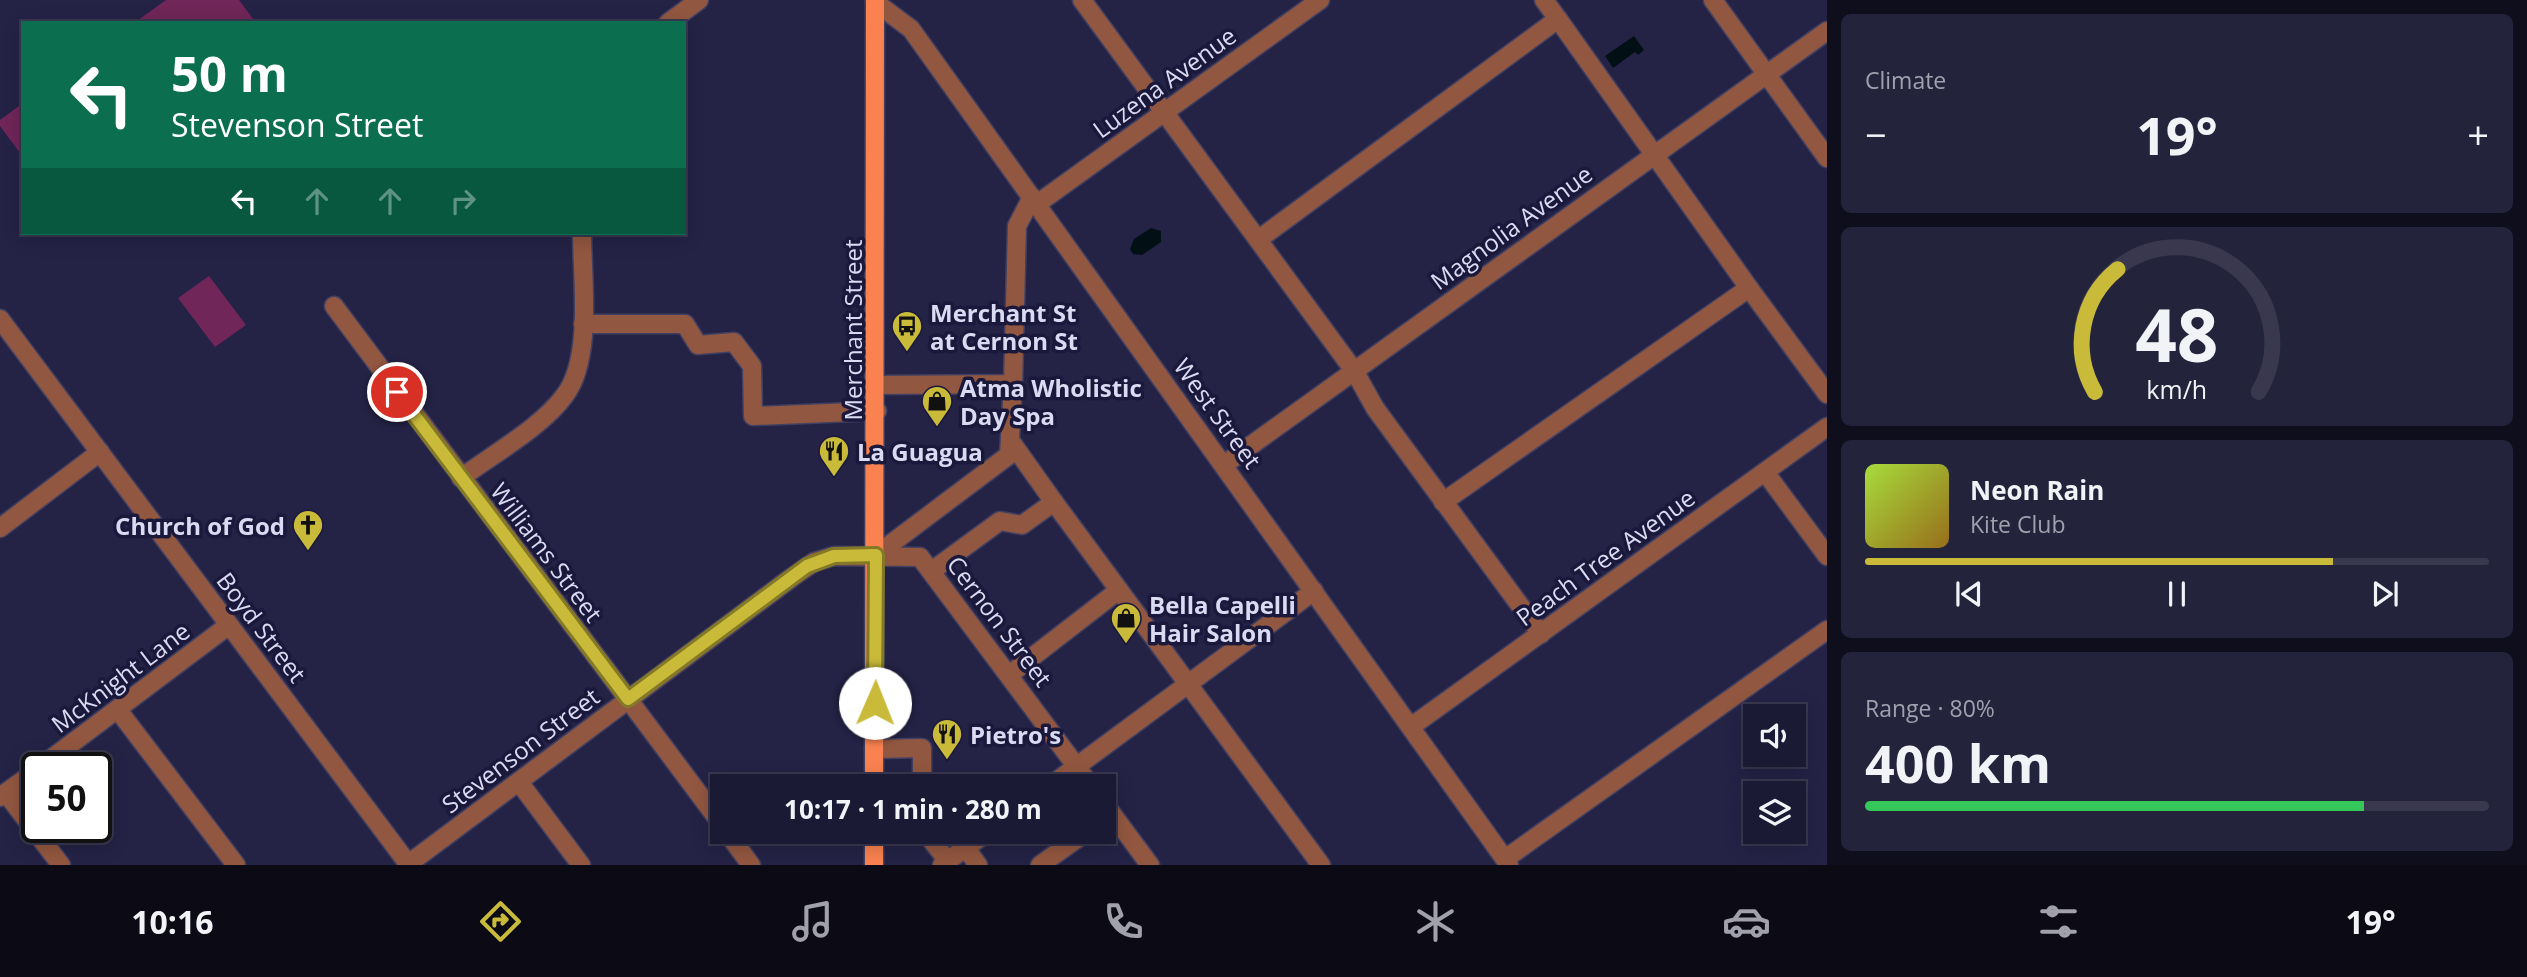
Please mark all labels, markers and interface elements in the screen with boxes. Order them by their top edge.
street label: Luzena Avenue [1086,19,1242,145]
text: 50 m [171,40,288,106]
icon: left [56,49,147,140]
text: Climate [1865,64,1946,96]
text: 19° [2136,99,2218,170]
text: Stevenson Street [171,103,423,146]
text: − [1865,108,1887,160]
text: + [2467,108,2489,160]
street label: Magnolia Avenue [1423,157,1599,297]
icon: left [225,182,263,220]
icon: ahead [298,182,336,220]
icon: ahead [371,182,409,220]
icon: right [444,182,482,220]
street label: Merchant Street [836,240,869,420]
text: 48 [2135,285,2219,384]
place label: Merchant St at Cernon St [930,296,1078,357]
bus stop icon: Merchant St at Cernon St [890,309,924,353]
street label: West Street [1167,351,1269,475]
pin [367,362,427,422]
place label: Atma Wholistic Day Spa [960,371,1142,432]
text: km/h [2147,372,2207,406]
icon: arrive [378,373,416,411]
shop icon: Atma Wholistic Day Spa [920,384,954,428]
restaurant icon: La Guagua [817,434,851,478]
place label: La Guagua [857,435,983,468]
text: Neon Rain [1970,472,2104,508]
street label: Williams Street [484,476,610,628]
street label: Peach Tree Avenue [1509,481,1701,633]
church icon: Church of God [291,508,325,552]
text: Kite Club [1970,508,2065,540]
place label: Church of God [115,509,285,542]
street label: Cernon Street [940,549,1060,693]
street label: Boyd Street [210,565,314,689]
icon: previous [1950,575,1988,613]
icon: pause [2158,575,2196,613]
icon: next [2366,575,2404,613]
place label: Bella Capelli Hair Salon [1149,588,1296,649]
shop icon: Bella Capelli Hair Salon [1109,601,1143,645]
street label: McKnight Lane [44,614,196,740]
position arrow [838,666,912,740]
street label: Stevenson Street [435,680,605,820]
text: Range · 80% [1865,692,1995,724]
map controls [1743,704,1806,844]
button: sound [1743,704,1806,767]
restaurant icon: Pietro's [930,717,964,761]
place label: Pietro's [970,718,1061,751]
text: 400 km [1865,727,2051,798]
speed limit sign: 50 [21,752,112,843]
button: layers [1743,781,1806,844]
text: 10:17 · 1 min · 280 m [784,791,1042,827]
icon: directions [476,897,525,946]
icon: music [788,897,837,946]
icon: phone [1099,897,1148,946]
icon: climate [1411,897,1460,946]
icon: car [1722,897,1771,946]
icon: filters [2034,897,2083,946]
text: 10:16 [131,900,214,943]
text: 19° [2345,900,2396,943]

